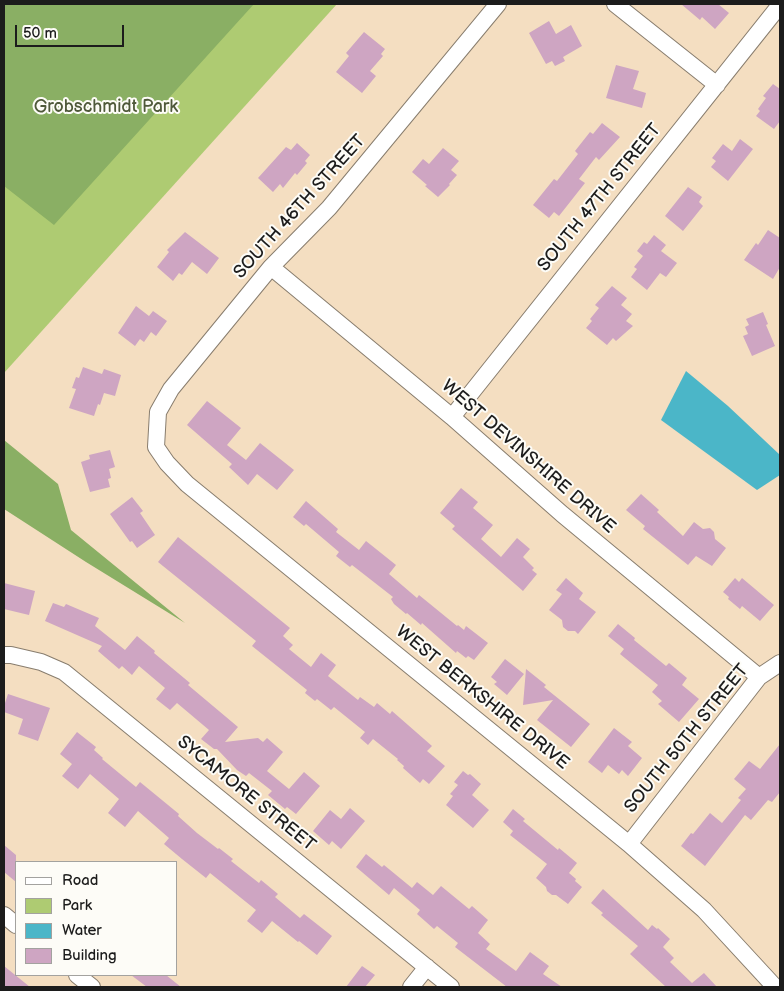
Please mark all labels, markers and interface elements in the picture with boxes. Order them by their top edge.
scale bar [18,15,126,47]
text: 50 m [23,24,57,43]
park label: Grobschmidt Park [34,96,178,118]
street label: SOUTH 47TH STREET [534,120,666,276]
street label: SOUTH 46TH STREET [230,131,370,283]
street label: WEST DEVINSHIRE DRIVE [437,376,619,538]
street label: WEST BERKSHIRE DRIVE [391,621,573,775]
street label: SOUTH 50TH STREET [620,660,754,818]
street label: SYCAMORE STREET [172,732,320,856]
legend [15,861,178,976]
text: Road [62,871,98,890]
text: Park [62,896,92,915]
text: Water [62,921,102,940]
text: Building [62,946,117,965]

